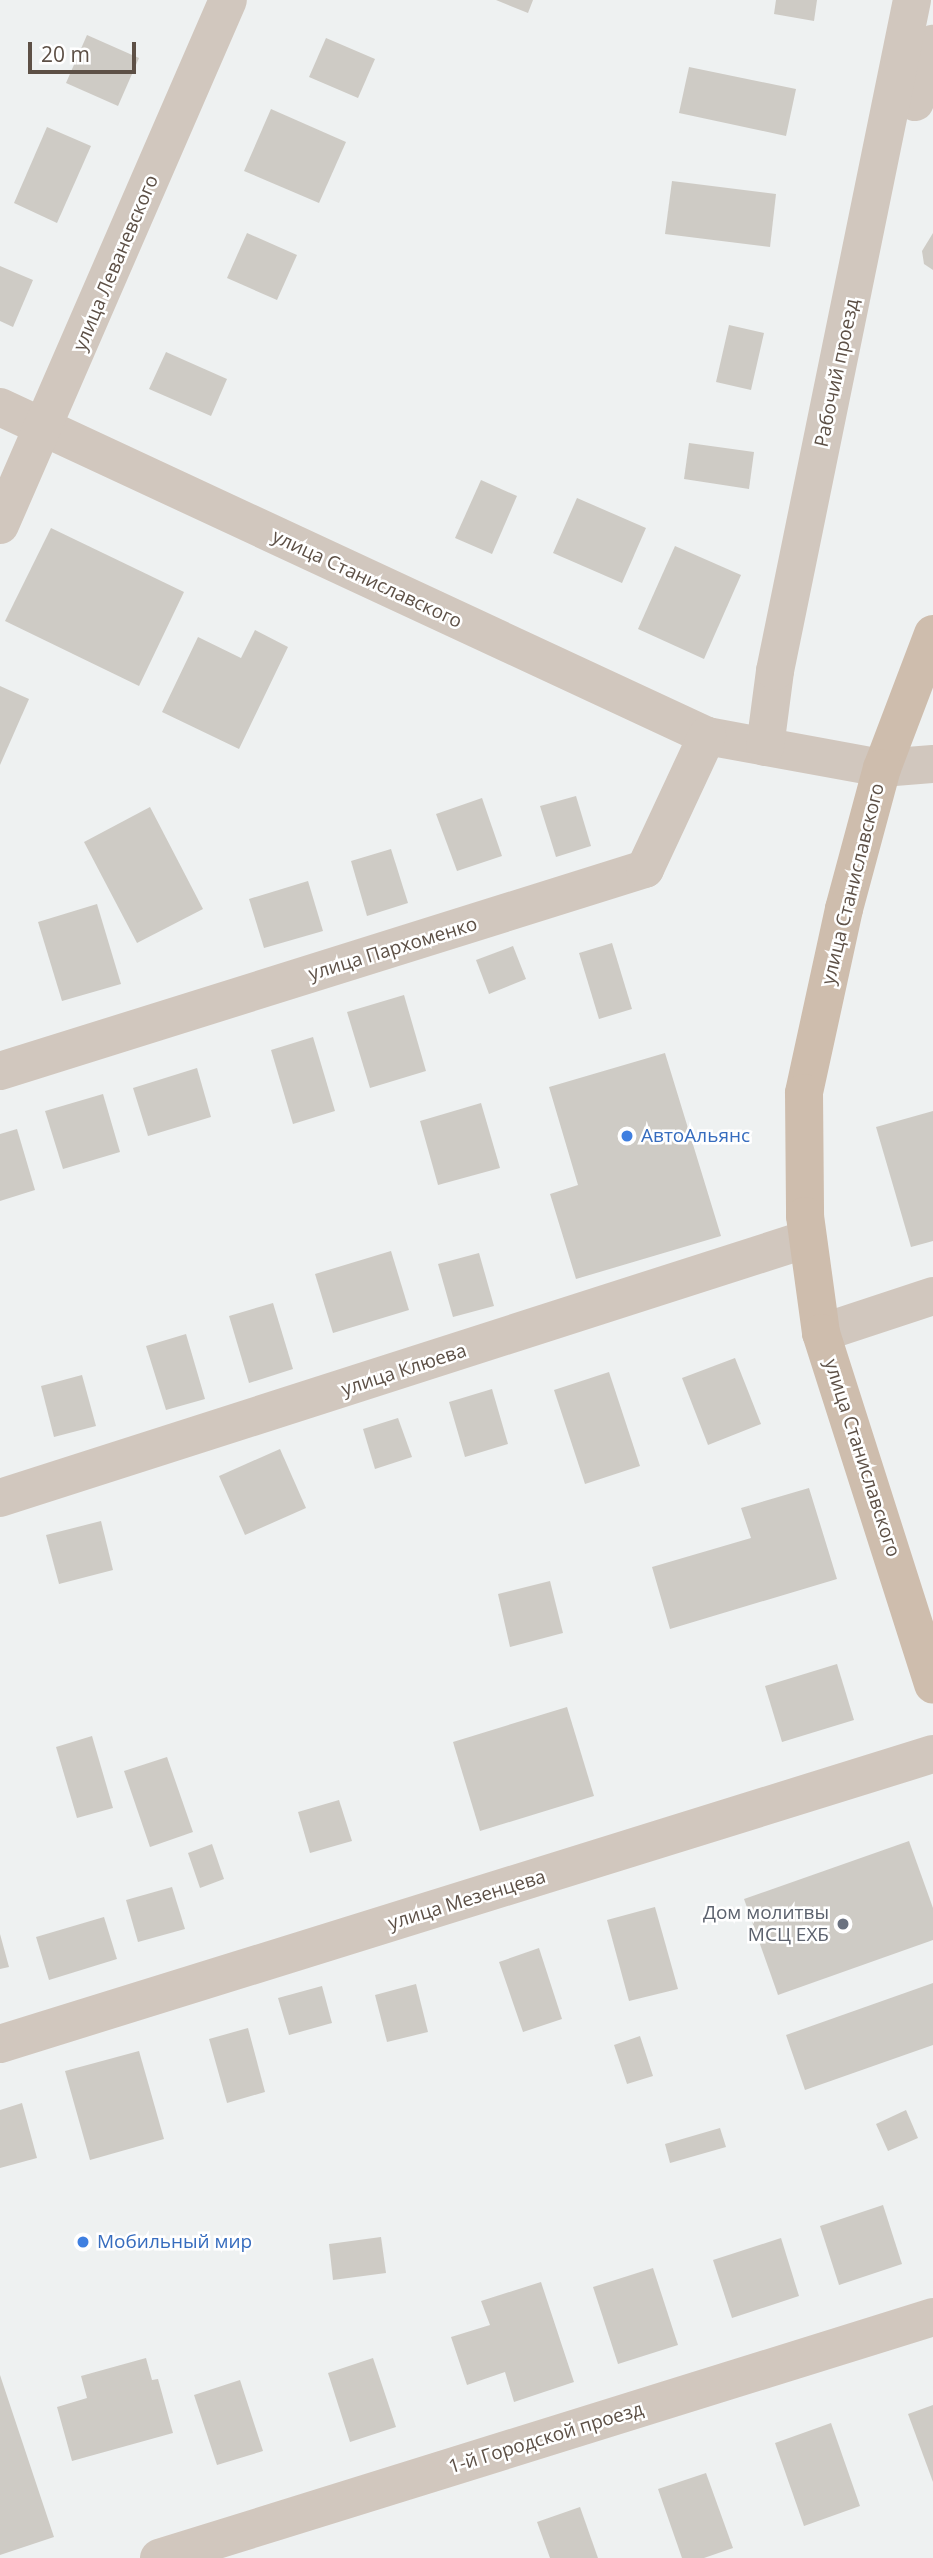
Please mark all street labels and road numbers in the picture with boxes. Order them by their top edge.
street label: улица Леваневского [69,172,163,354]
street label: Рабочий проезд [810,297,864,449]
street label: улица Станиславского [268,525,466,633]
street label: улица Станиславского [817,781,889,987]
street label: улица Пархоменко [306,912,480,986]
street label: улица Клюева [339,1339,469,1401]
street label: улица Станиславского [819,1356,905,1560]
street label: улица Мезенцева [385,1865,549,1935]
street label: 1-й Городской проезд [446,2398,646,2478]

